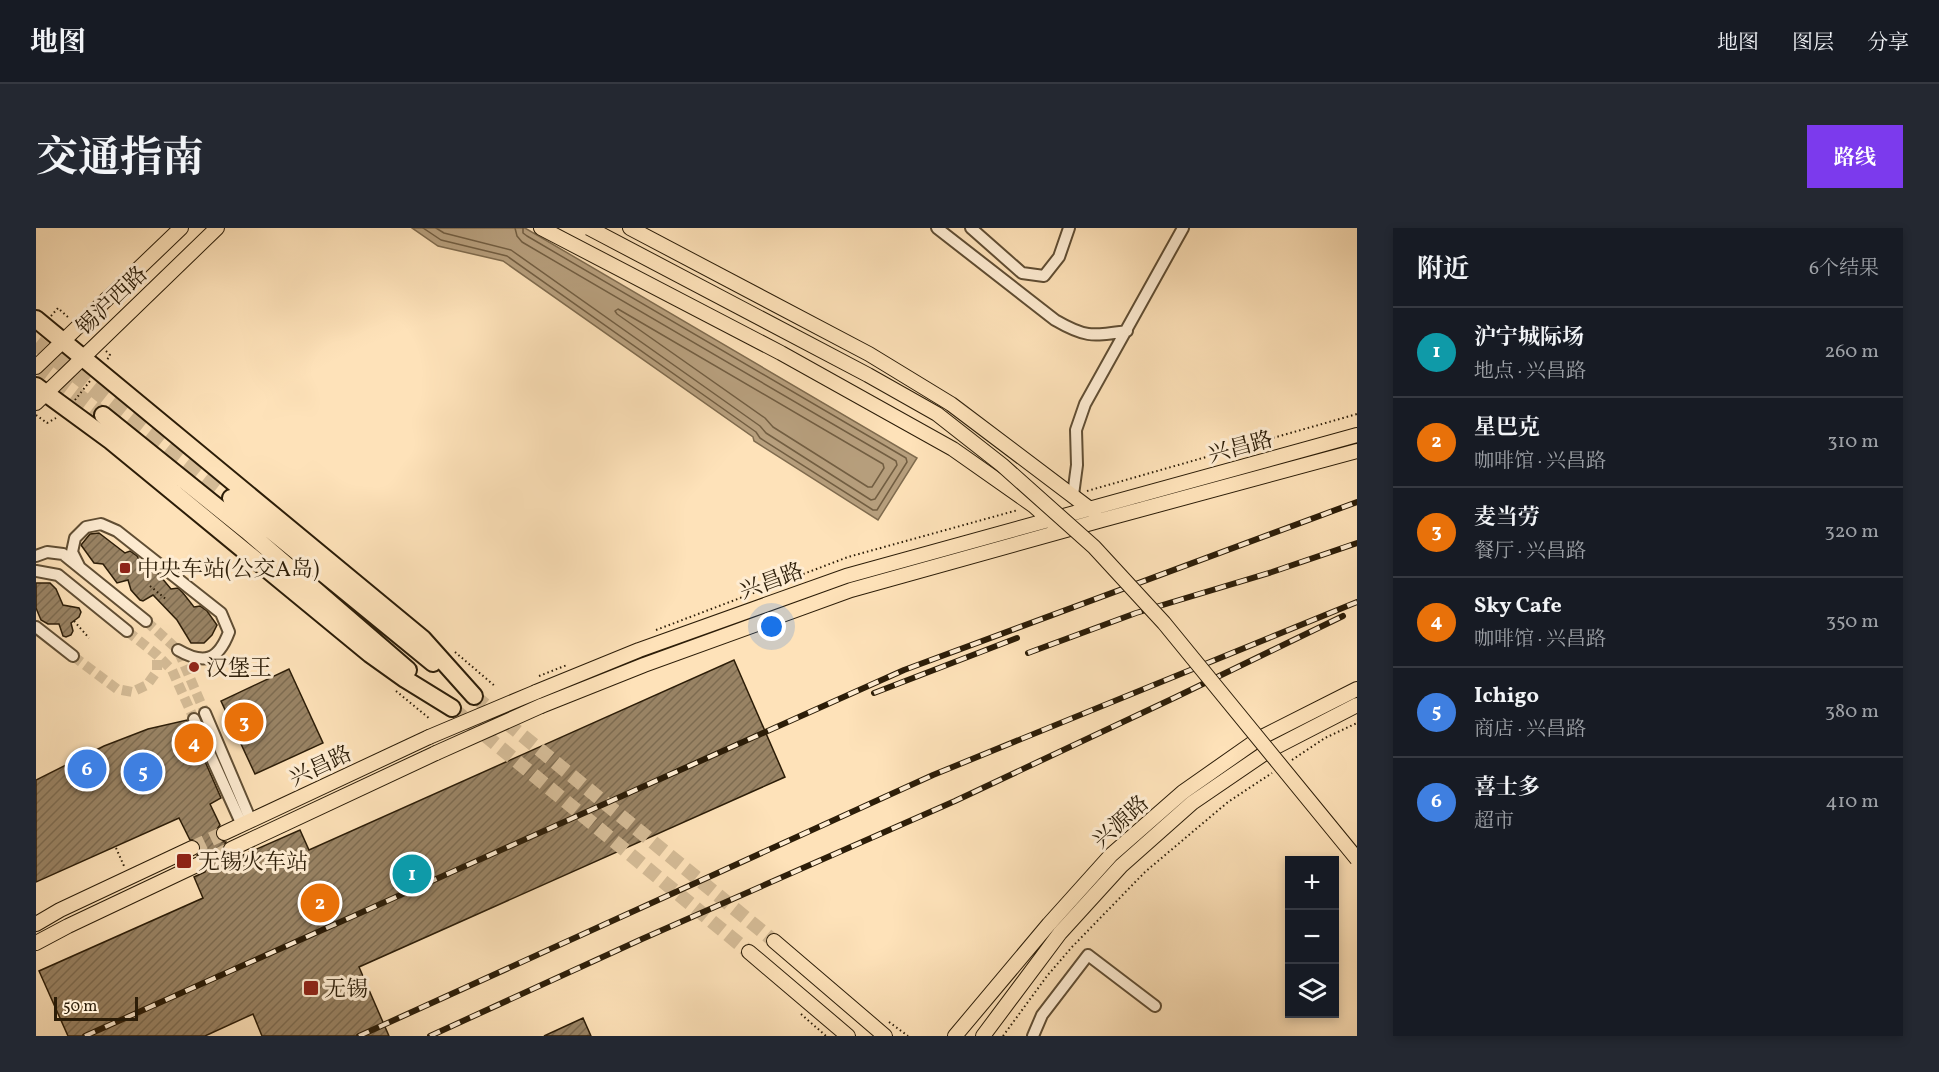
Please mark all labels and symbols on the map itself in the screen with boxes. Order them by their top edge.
street label: 锡沪西路 [70,260,155,344]
street label: 兴昌路 [1205,425,1277,472]
place label: 中央车站(公交A岛) [137,555,319,586]
street label: 兴昌路 [736,556,808,608]
marker: 中央车站(公交A岛) [118,561,132,575]
your location [757,612,786,641]
place label: 汉堡王 [206,654,272,685]
marker: 汉堡王 [187,660,201,674]
pin: 3 [224,700,264,744]
pin: 4 [174,720,214,766]
street label: 兴昌路 [285,739,358,795]
pin: 6 [68,746,106,792]
pin: 5 [124,750,162,794]
street label: 兴源路 [1087,789,1157,856]
place label: 无锡火车站 [198,848,308,879]
marker: 无锡火车站 [175,852,193,870]
pin: 1 [392,852,431,896]
pin: 2 [300,880,340,926]
place label: 无锡 [324,975,368,1006]
marker: 无锡 [302,979,320,997]
scale bar [54,994,138,1022]

